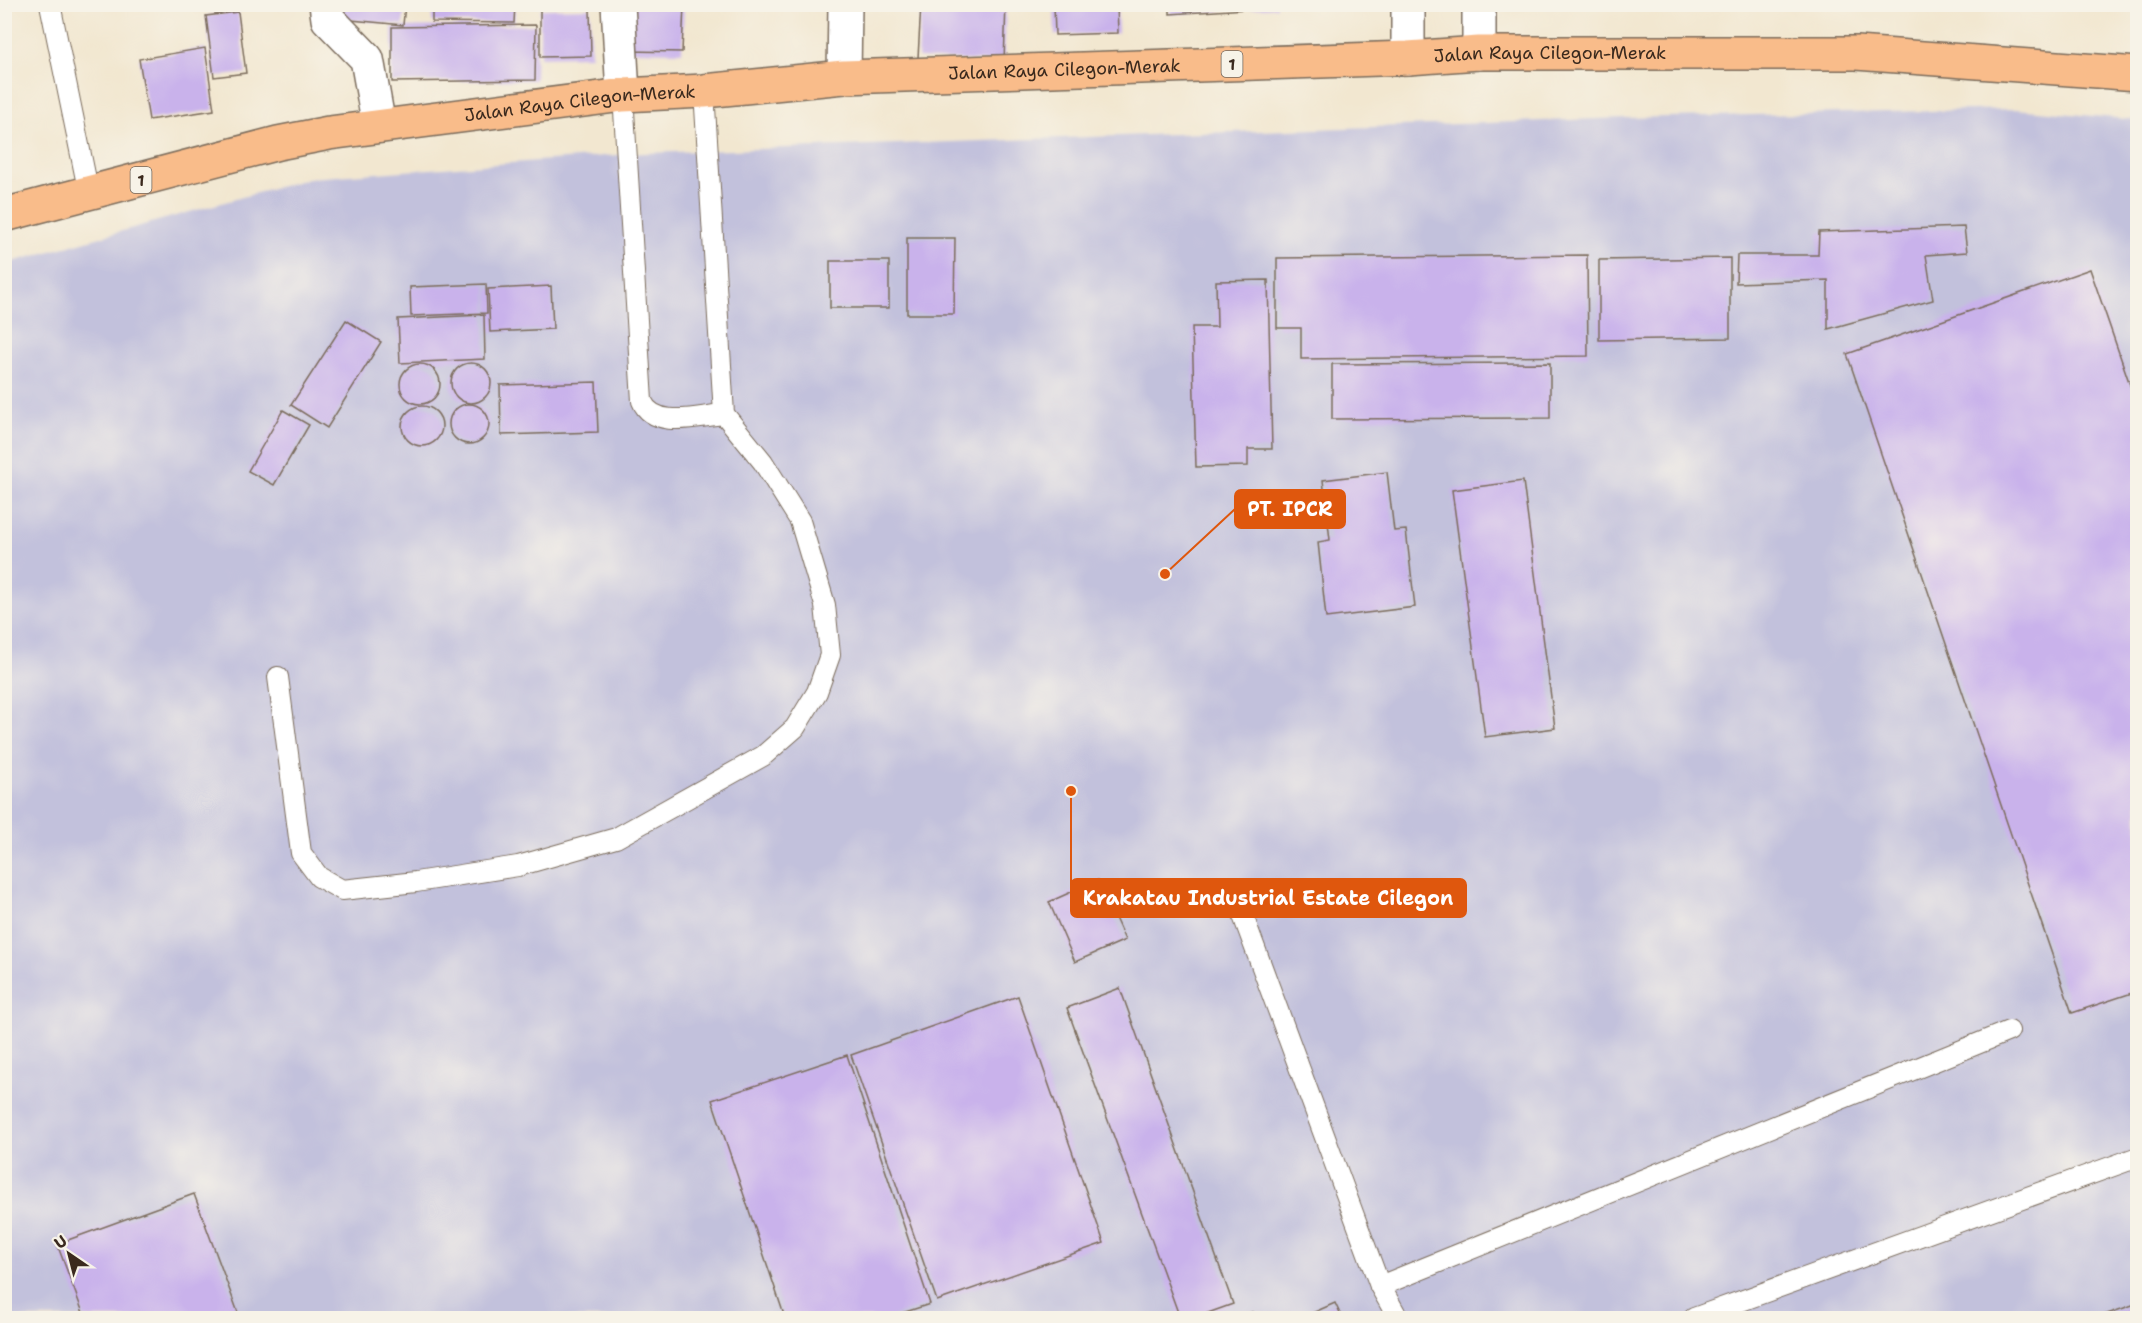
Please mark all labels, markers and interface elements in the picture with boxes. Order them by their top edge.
street label: Jalan Raya Cilegon-Merak [1433,41,1666,68]
road number: 1 [1222,51,1242,77]
street label: Jalan Raya Cilegon-Merak [948,54,1181,85]
street label: Jalan Raya Cilegon-Merak [463,79,696,127]
road number: 1 [130,167,152,193]
callout: PT. IPCR [1235,490,1345,528]
text: PT. IPCR [1247,496,1333,522]
callout: Krakatau Industrial Estate Cilegon [1071,879,1466,917]
text: Krakatau Industrial Estate Cilegon [1083,885,1453,911]
north arrow [39,1224,99,1284]
text: U [50,1230,71,1254]

